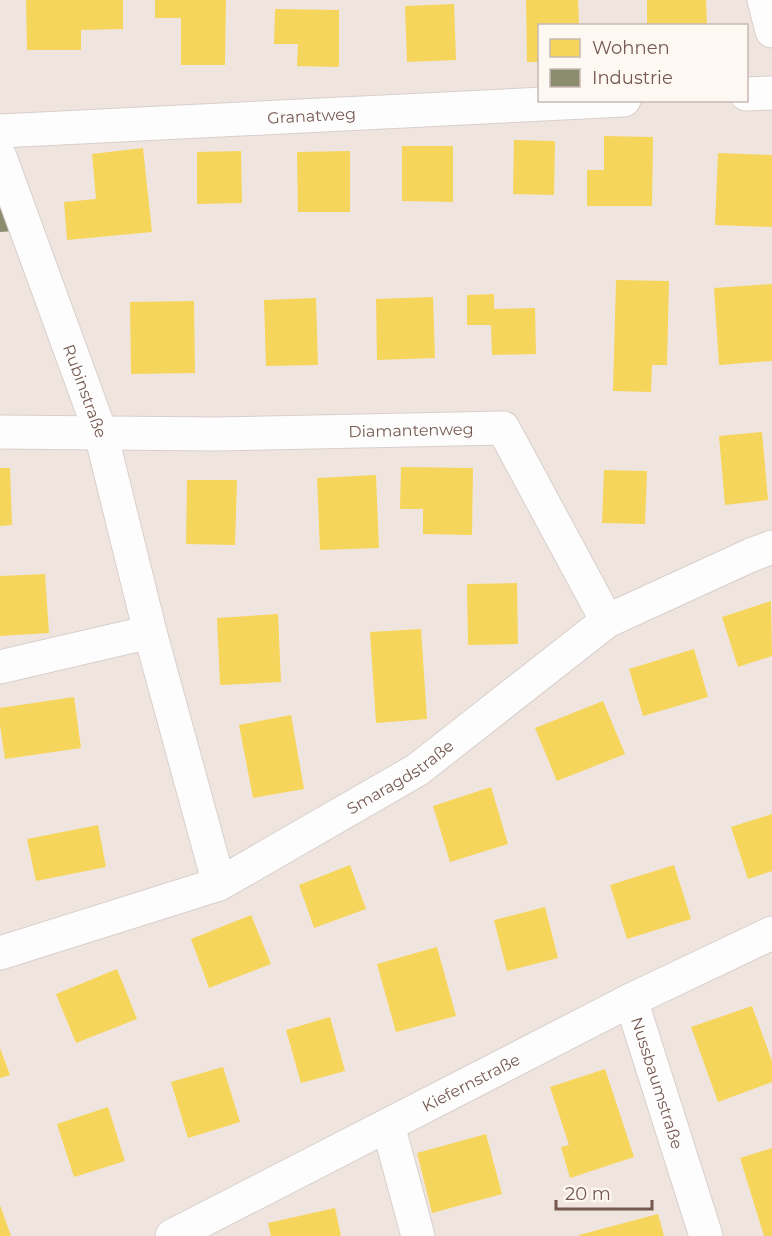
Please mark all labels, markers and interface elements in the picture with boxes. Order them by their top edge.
legend [538,24,748,102]
text: Wohnen [592,37,670,59]
text: Industrie [592,67,673,89]
street label: Granatweg [267,104,356,128]
street label: Rubinstraße [59,342,111,441]
street label: Diamantenweg [348,420,474,441]
street label: Smaragdstraße [343,736,457,818]
street label: Nussbaumstraße [627,1015,687,1151]
street label: Kiefernstraße [419,1050,523,1116]
scale bar [556,1173,652,1211]
text: 20 m [565,1183,611,1205]

